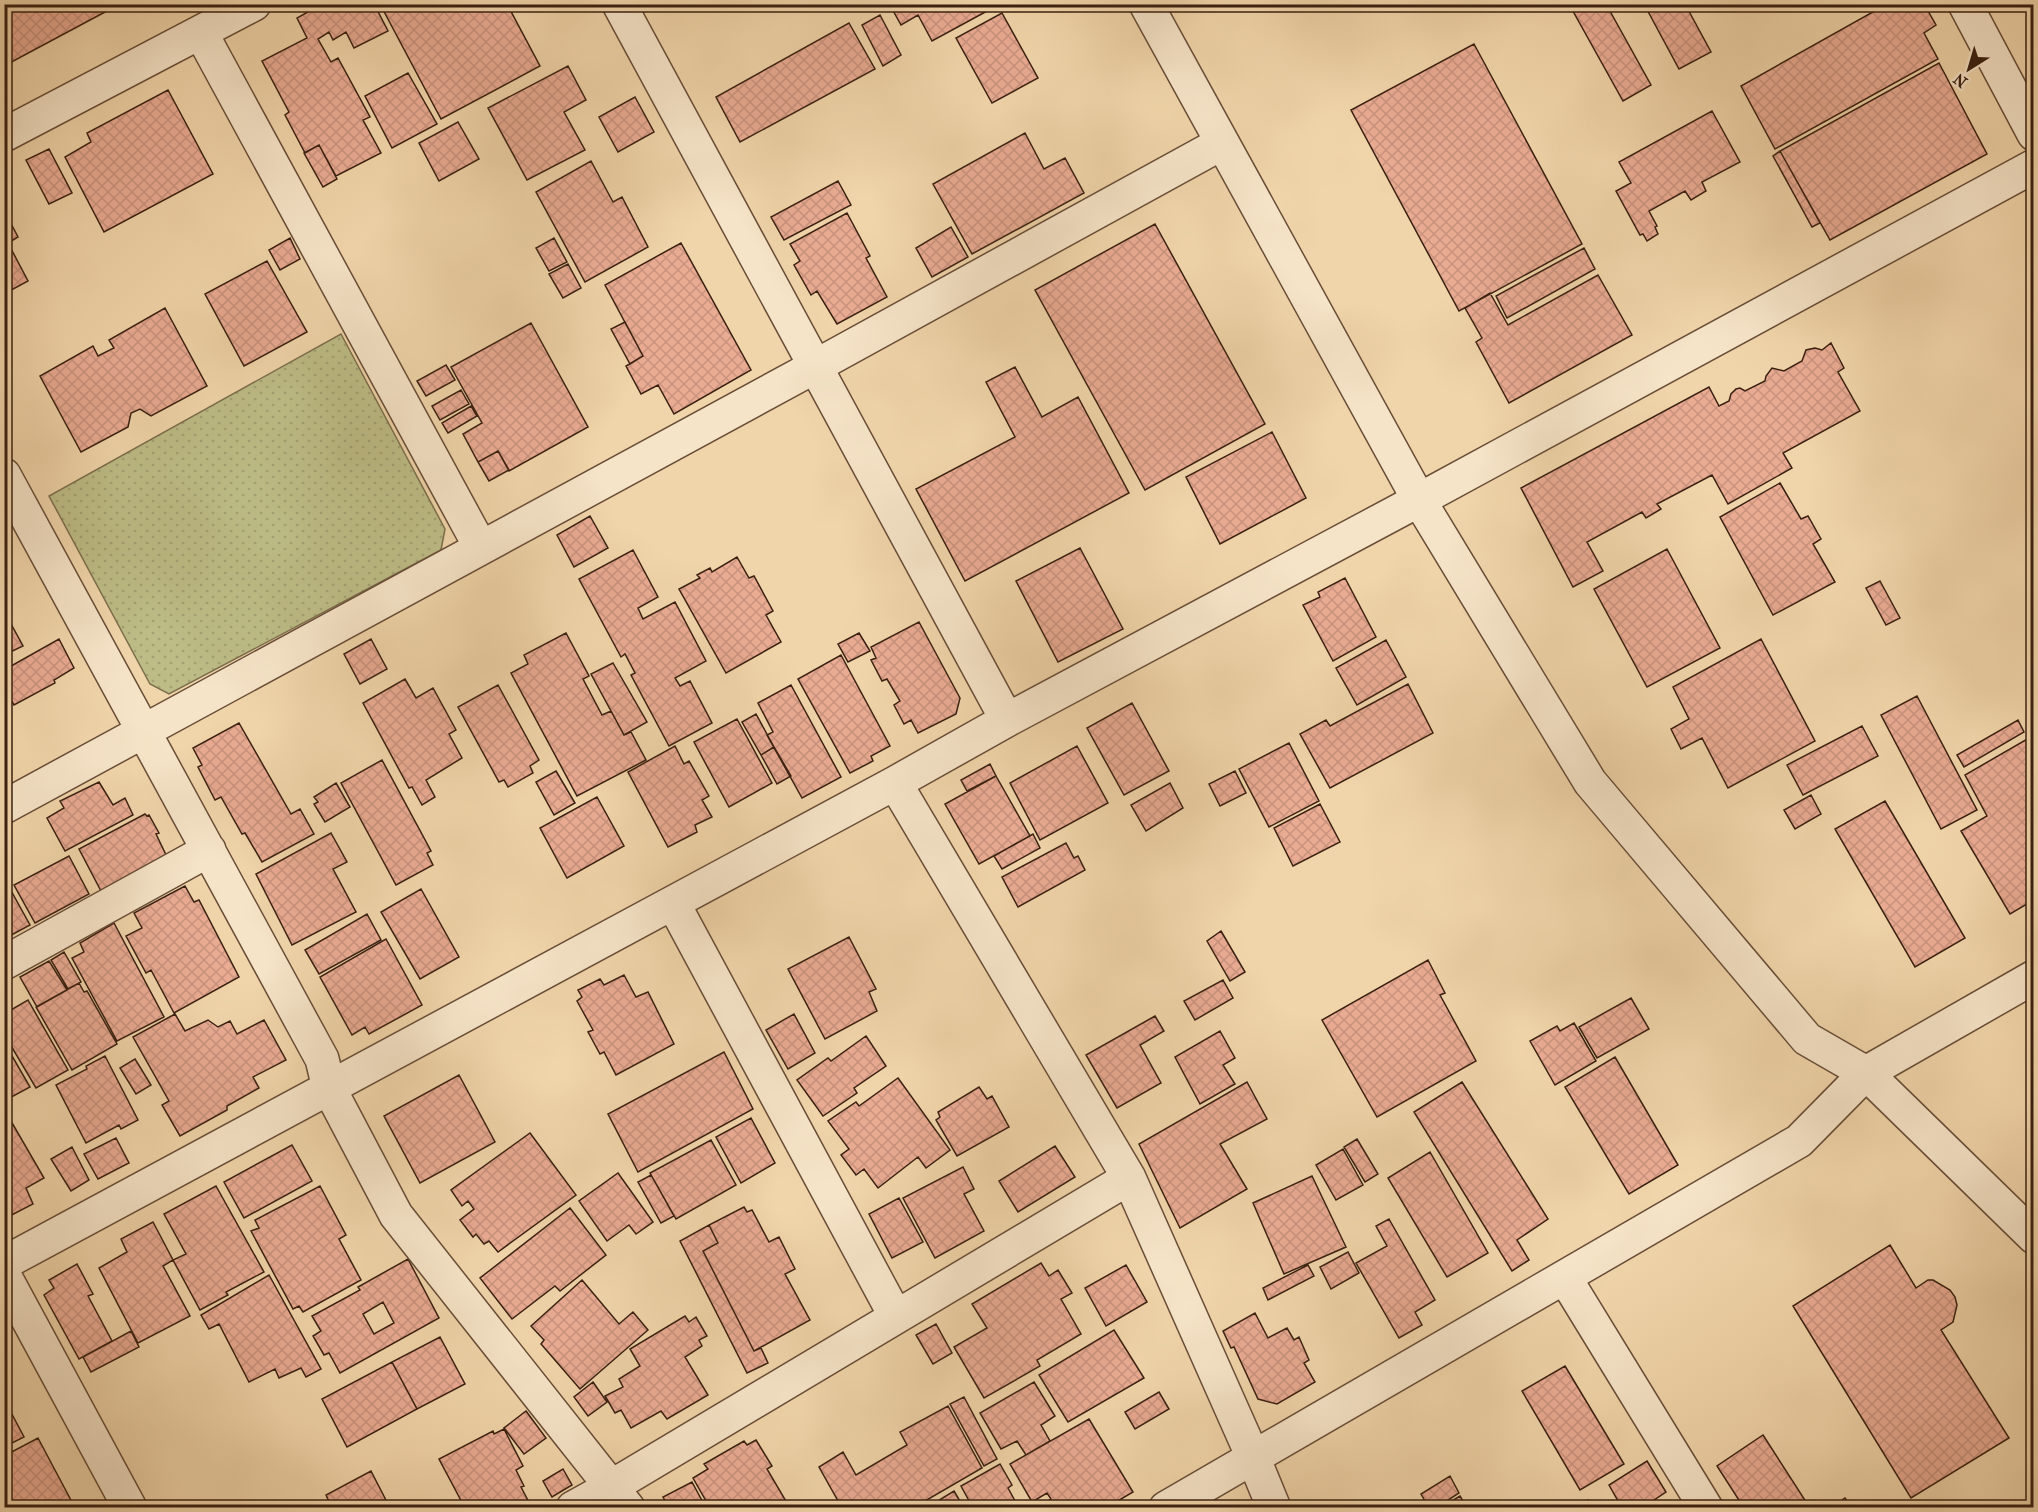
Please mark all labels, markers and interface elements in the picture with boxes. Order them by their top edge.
north arrow [1939,39,1999,99]
text: N [1949,69,1971,92]

